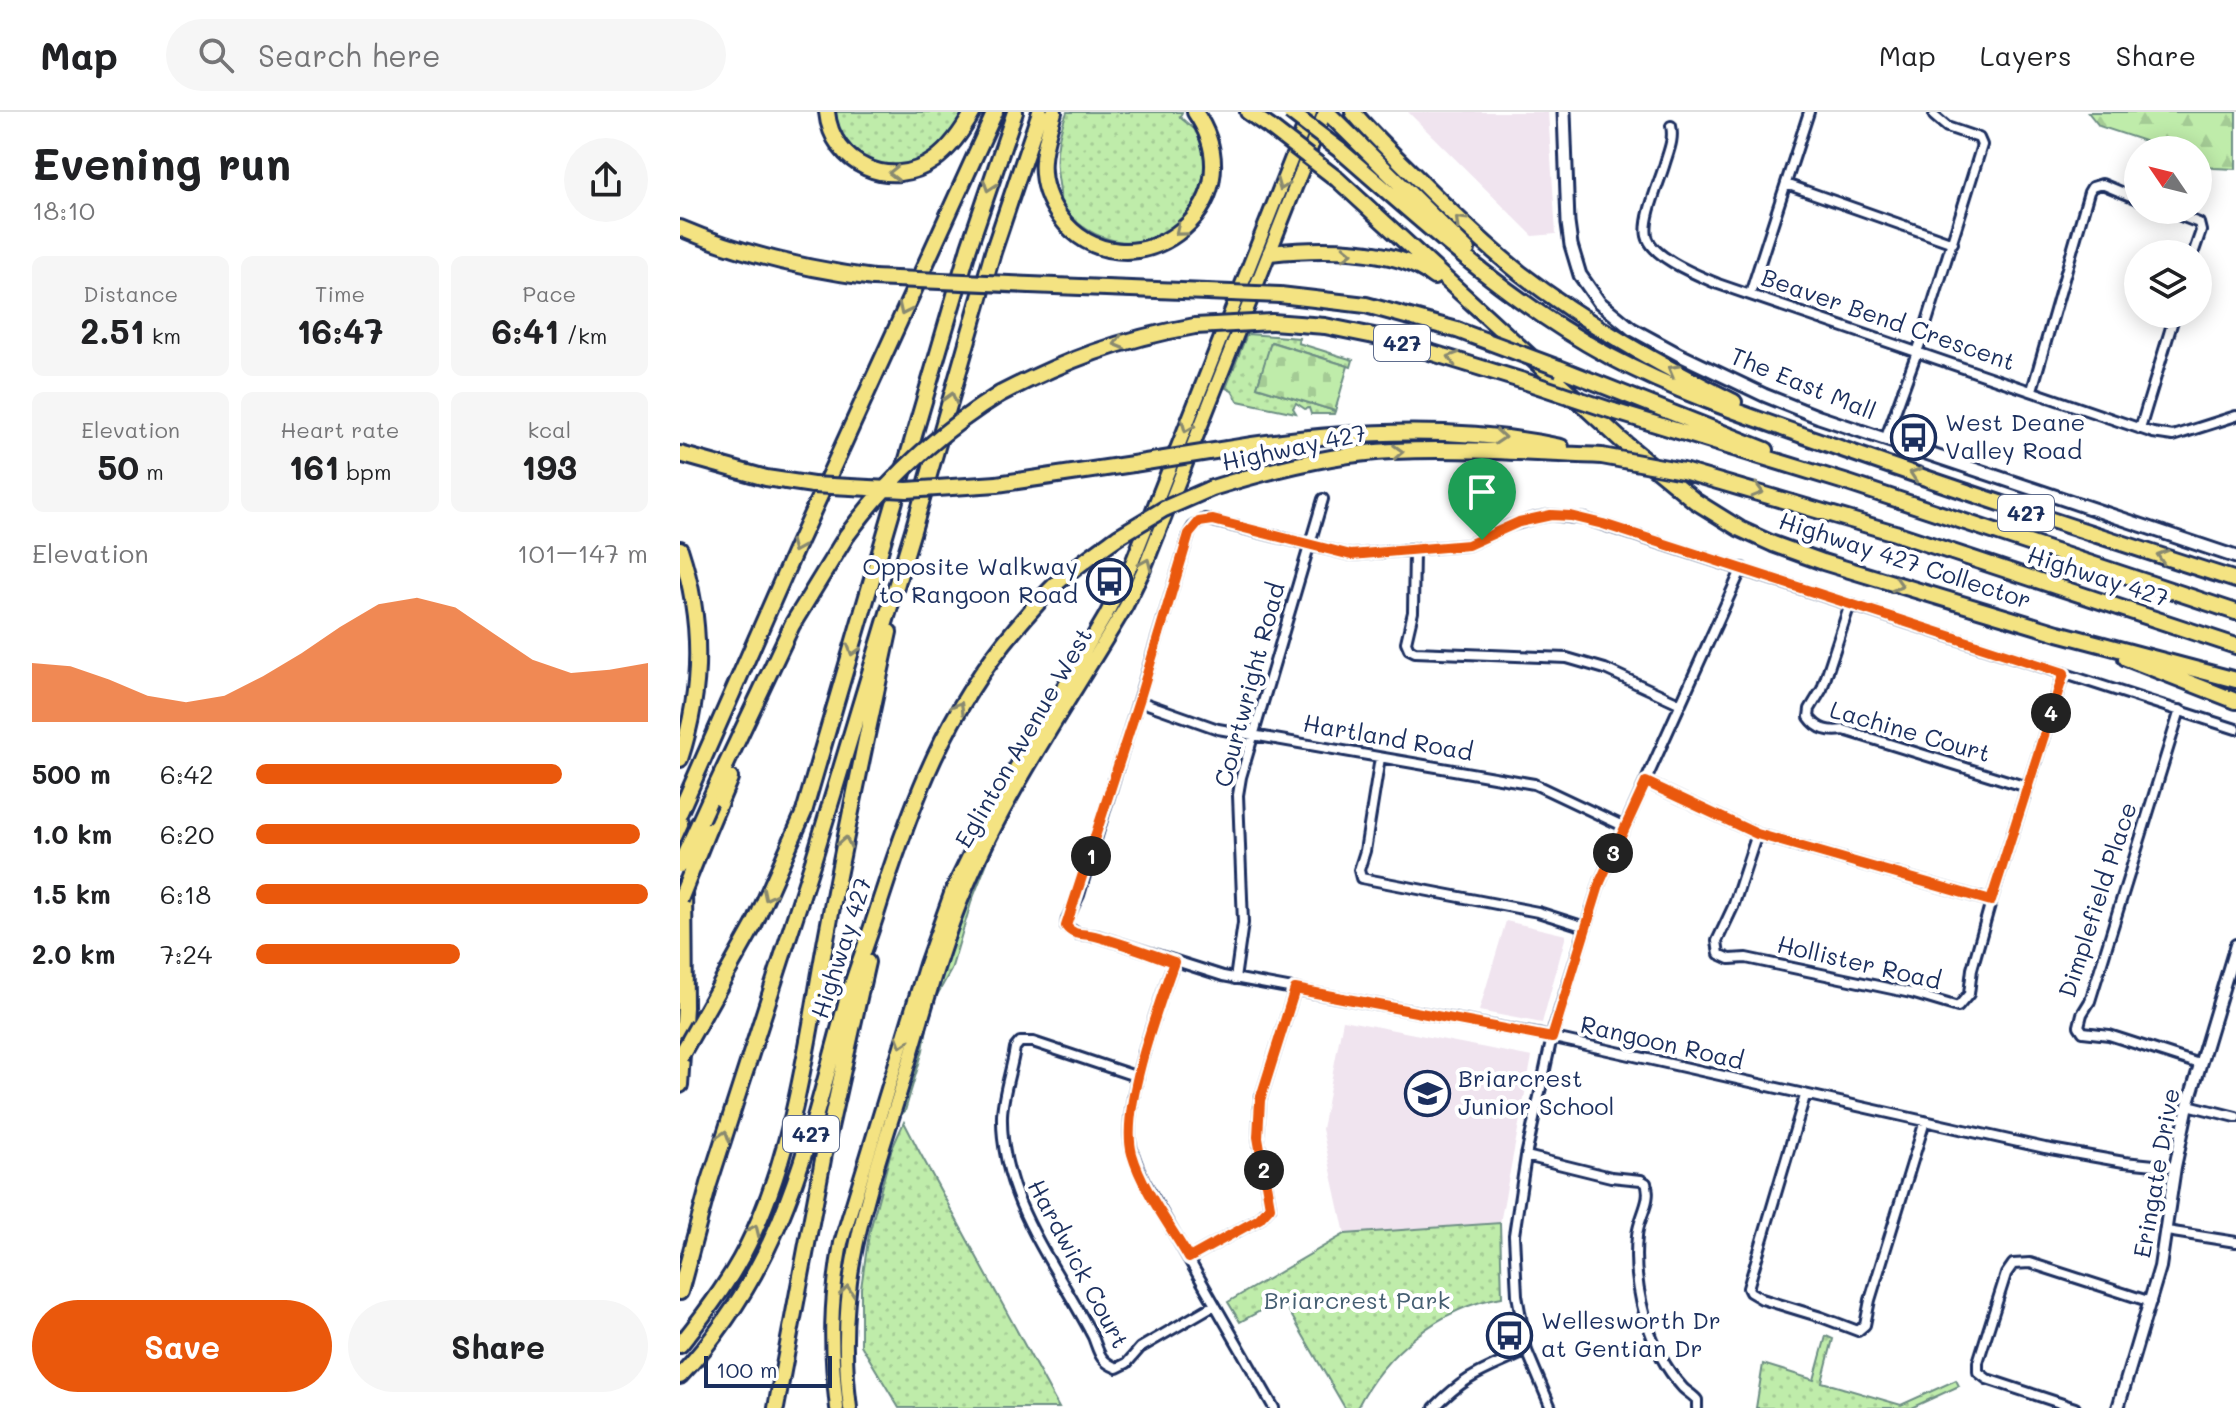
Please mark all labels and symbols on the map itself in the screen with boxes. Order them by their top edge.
north arrow [2124,136,2212,224]
one-way arrow [887,164,899,182]
one-way arrow [1275,177,1292,191]
one-way arrow [983,178,999,192]
one-way arrow [1455,216,1469,230]
one-way arrow [1174,221,1189,235]
one-way arrow [1341,244,1354,261]
street label: Beaver Bend Crescent [1757,261,2020,377]
one-way arrow [898,302,914,316]
road number: 427 [1374,325,1430,361]
one-way arrow [1112,334,1126,350]
street label: The East Mall [1726,339,1881,426]
one-way arrow [1447,351,1461,367]
one-way arrow [1667,364,1681,380]
one-way arrow [942,391,958,405]
place label: West Deane Valley Road [1945,406,2085,465]
bus stop icon: West Deane Valley Road [1890,413,1938,461]
street label: Highway 427 [1219,416,1369,477]
one-way arrow [1180,419,1196,433]
one-way arrow [1494,428,1507,445]
one-way arrow [1392,443,1405,460]
pin [1448,458,1516,540]
one-way arrow [1909,468,1923,484]
one-way arrow [1751,482,1765,498]
road number: 427 [1998,495,2054,531]
street label: Highway 427 Collector [1775,504,2036,615]
one-way arrow [790,538,806,553]
street label: Highway 427 [2024,538,2173,613]
one-way arrow [2155,549,2169,565]
place label: Opposite Walkway to Rangoon Road [862,550,1078,609]
bus stop icon: Opposite Walkway to Rangoon Road [1085,557,1133,605]
one-way arrow [1136,558,1152,572]
one-way arrow [1890,576,1904,592]
street label: Courtwright Road [1206,579,1291,790]
street label: Eglinton Avenue West [947,622,1098,853]
one-way arrow [846,642,862,656]
street label: Lachine Court [1827,693,1994,768]
pin: 4 [2031,693,2071,733]
one-way arrow [949,701,965,716]
street label: Hartland Road [1301,706,1475,767]
street label: Dimplefield Place [2050,798,2143,1001]
pin: 3 [1593,833,1633,873]
one-way arrow [836,835,853,849]
pin: 1 [1071,836,1111,876]
street label: Highway 427 [803,873,878,1022]
one-way arrow [762,887,778,902]
street label: Hollister Road [1774,928,1944,995]
street label: Rangoon Road [1578,1008,1747,1075]
one-way arrow [896,1034,912,1048]
place label: Briarcrest Junior School [1458,1062,1615,1121]
school or university icon: Briarcrest Junior School [1403,1069,1451,1117]
street label: Eringate Drive [2125,1085,2186,1260]
road number: 427 [783,1116,839,1152]
one-way arrow [715,1130,731,1144]
pin: 2 [1244,1150,1284,1190]
street label: Hardwick Court [1022,1173,1137,1353]
one-way arrow [744,1224,760,1239]
one-way arrow [839,1284,856,1297]
park label: Briarcrest Park [1264,1284,1450,1315]
place label: Wellesworth Dr at Gentian Dr [1541,1304,1721,1363]
bus stop icon: Wellesworth Dr at Gentian Dr [1486,1311,1534,1359]
scale bar [704,1352,832,1388]

